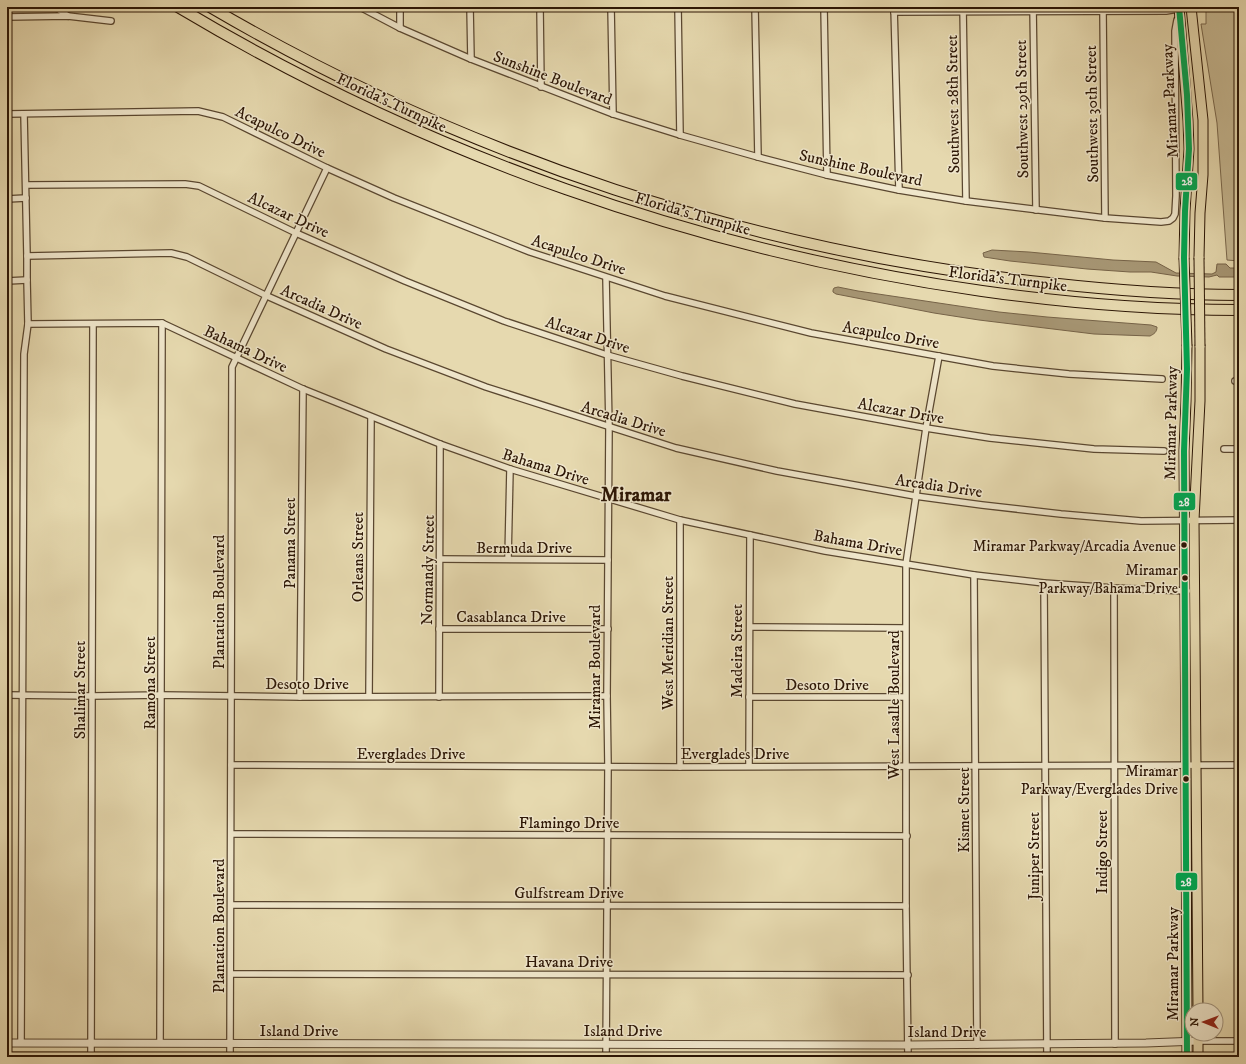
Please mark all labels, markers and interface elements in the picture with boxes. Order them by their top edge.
street label: Southwest 28th Street [942,34,964,173]
street label: Southwest 29th Street [1011,39,1033,178]
street label: Miramar Parkway [1157,43,1183,158]
street label: Southwest 30th Street [1081,45,1103,183]
street label: Sunshine Boulevard [491,46,615,110]
street label: Florida's Turnpike [333,69,450,137]
street label: Acapulco Drive [232,101,329,163]
street label: Sunshine Boulevard [797,145,924,191]
line badge: 28 [1175,172,1198,191]
text: 28 [1182,175,1193,189]
street label: Alcazar Drive [245,187,333,243]
street label: Florida's Turnpike [633,188,753,240]
street label: Acapulco Drive [529,230,629,280]
street label: Florida's Turnpike [947,262,1069,296]
street label: Arcadia Drive [277,280,366,334]
street label: Alcazar Drive [543,312,633,358]
street label: Acapulco Drive [841,317,941,353]
street label: Bahama Drive [201,321,291,377]
street label: Miramar Parkway [1160,365,1182,480]
street label: Alcazar Drive [856,394,946,428]
street label: Arcadia Drive [579,397,669,441]
street label: Bahama Drive [500,444,592,490]
street label: Arcadia Drive [894,470,984,502]
district label: Miramar [601,483,672,508]
line badge: 28 [1173,492,1196,511]
text: 28 [1179,496,1190,510]
street label: Panama Street [280,497,300,589]
street label: Orleans Street [348,512,368,602]
street label: Normandy Street [417,515,439,625]
street label: Bahama Drive [812,525,904,561]
street label: Plantation Boulevard [209,535,229,669]
place label: Miramar Parkway/Arcadia Avenue [973,537,1176,556]
street label: Bermuda Drive [476,538,572,558]
marker: Miramar Parkway/Arcadia Avenue [1179,540,1189,550]
place label: Miramar Parkway/Bahama Drive [1039,561,1178,598]
marker: Miramar Parkway/Bahama Drive [1180,573,1190,583]
street label: West Meridian Street [658,576,678,711]
street label: Madeira Street [727,604,747,698]
street label: Miramar Boulevard [585,605,605,729]
street label: Casablanca Drive [456,607,566,627]
street label: West Lasalle Boulevard [884,630,904,781]
street label: Ramona Street [140,636,160,730]
street label: Shalimar Street [70,641,90,739]
street label: Desoto Drive [265,674,349,694]
street label: Desoto Drive [785,675,869,695]
street label: Everglades Drive [357,744,466,764]
street label: Everglades Drive [681,744,790,764]
place label: Miramar Parkway/Everglades Drive [1021,762,1178,799]
street label: Kismet Street [954,767,974,853]
marker: Miramar Parkway/Everglades Drive [1181,774,1191,784]
street label: Indigo Street [1092,810,1112,894]
street label: Juniper Street [1024,812,1044,902]
street label: Flamingo Drive [519,813,620,833]
street label: Plantation Boulevard [209,859,229,993]
line badge: 28 [1175,872,1198,891]
text: 28 [1181,876,1192,890]
street label: Gulfstream Drive [514,883,624,903]
street label: Miramar Parkway [1163,907,1183,1021]
street label: Havana Drive [525,952,613,972]
north arrow [1184,1002,1224,1042]
text: N [1188,1017,1202,1026]
street label: Island Drive [260,1021,339,1041]
street label: Island Drive [584,1021,663,1041]
street label: Island Drive [908,1022,987,1042]

